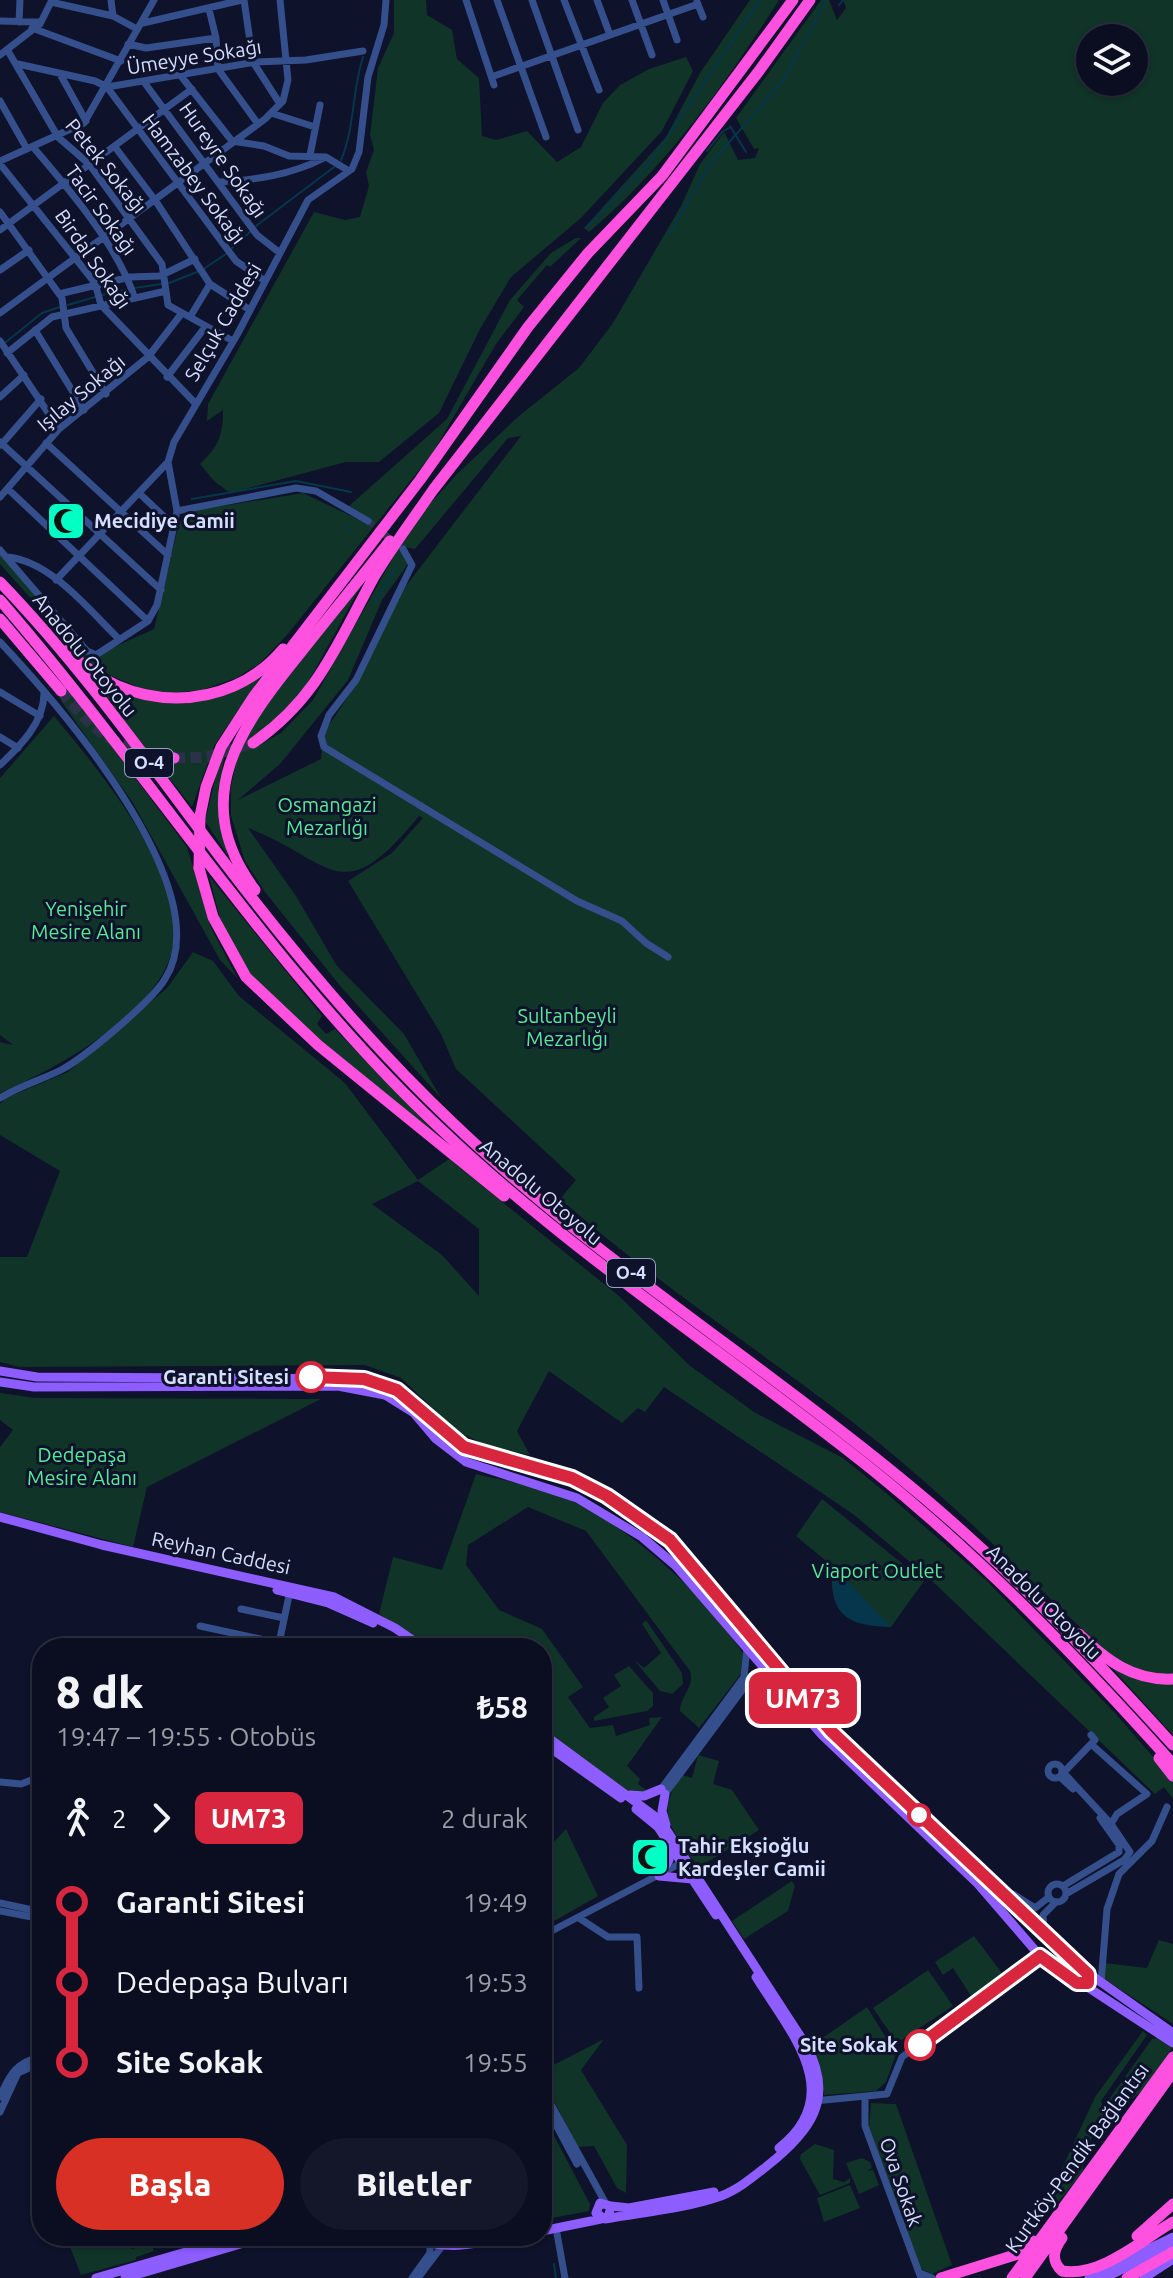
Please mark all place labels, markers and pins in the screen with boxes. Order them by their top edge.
mosque icon: Mecidiye Camii [45,500,87,542]
place label: Mecidiye Camii [94,509,235,532]
marker: Garanti Sitesi [296,1362,326,1392]
place label: Garanti Sitesi [163,1365,289,1388]
unlabelled marker [908,1804,930,1826]
place label: Tahir Ekşioğlu Kardeşler Camii [678,1834,826,1880]
mosque icon: Tahir Ekşioğlu Kardeşler Camii [629,1836,671,1878]
marker: Site Sokak [905,2030,935,2060]
place label: Site Sokak [800,2033,898,2056]

